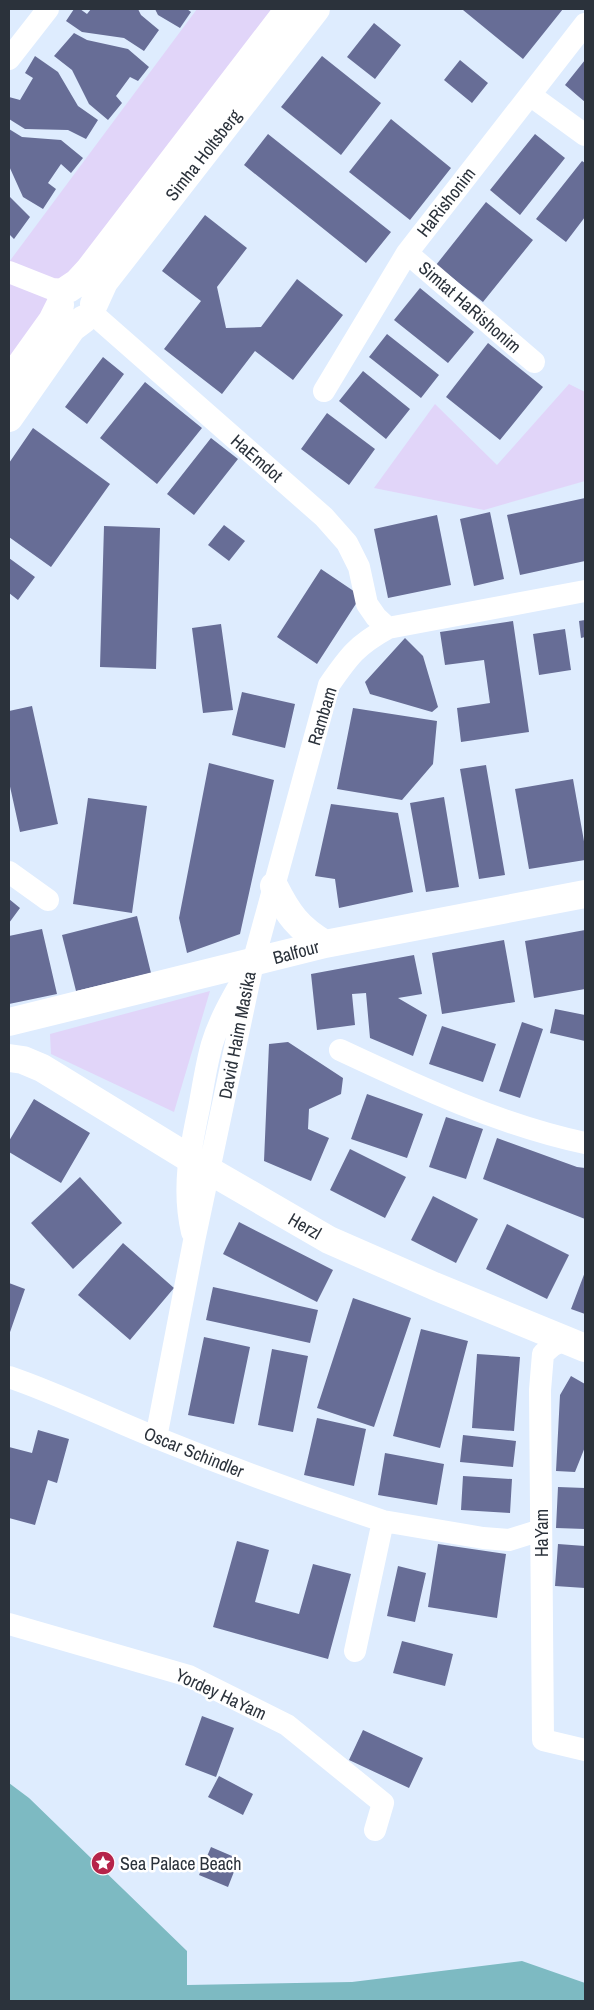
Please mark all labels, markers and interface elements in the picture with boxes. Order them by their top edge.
street label: Simha Holtsberg [159,103,247,206]
street label: HaRishonim [411,162,481,242]
street label: Simtat HaRishonim [413,255,527,359]
street label: HaEmdot [226,428,288,488]
street label: Rambam [301,684,343,748]
street label: Balfour [270,934,322,970]
street label: David Haim Masika [212,969,262,1101]
street label: Herzl [284,1207,326,1245]
street label: Oscar Schindler [140,1421,248,1483]
street label: HaYam [529,1509,554,1557]
street label: Yordey HaYam [171,1662,271,1726]
place icon: Sea Palace Beach [90,1850,116,1876]
place label: Sea Palace Beach [120,1851,241,1876]

